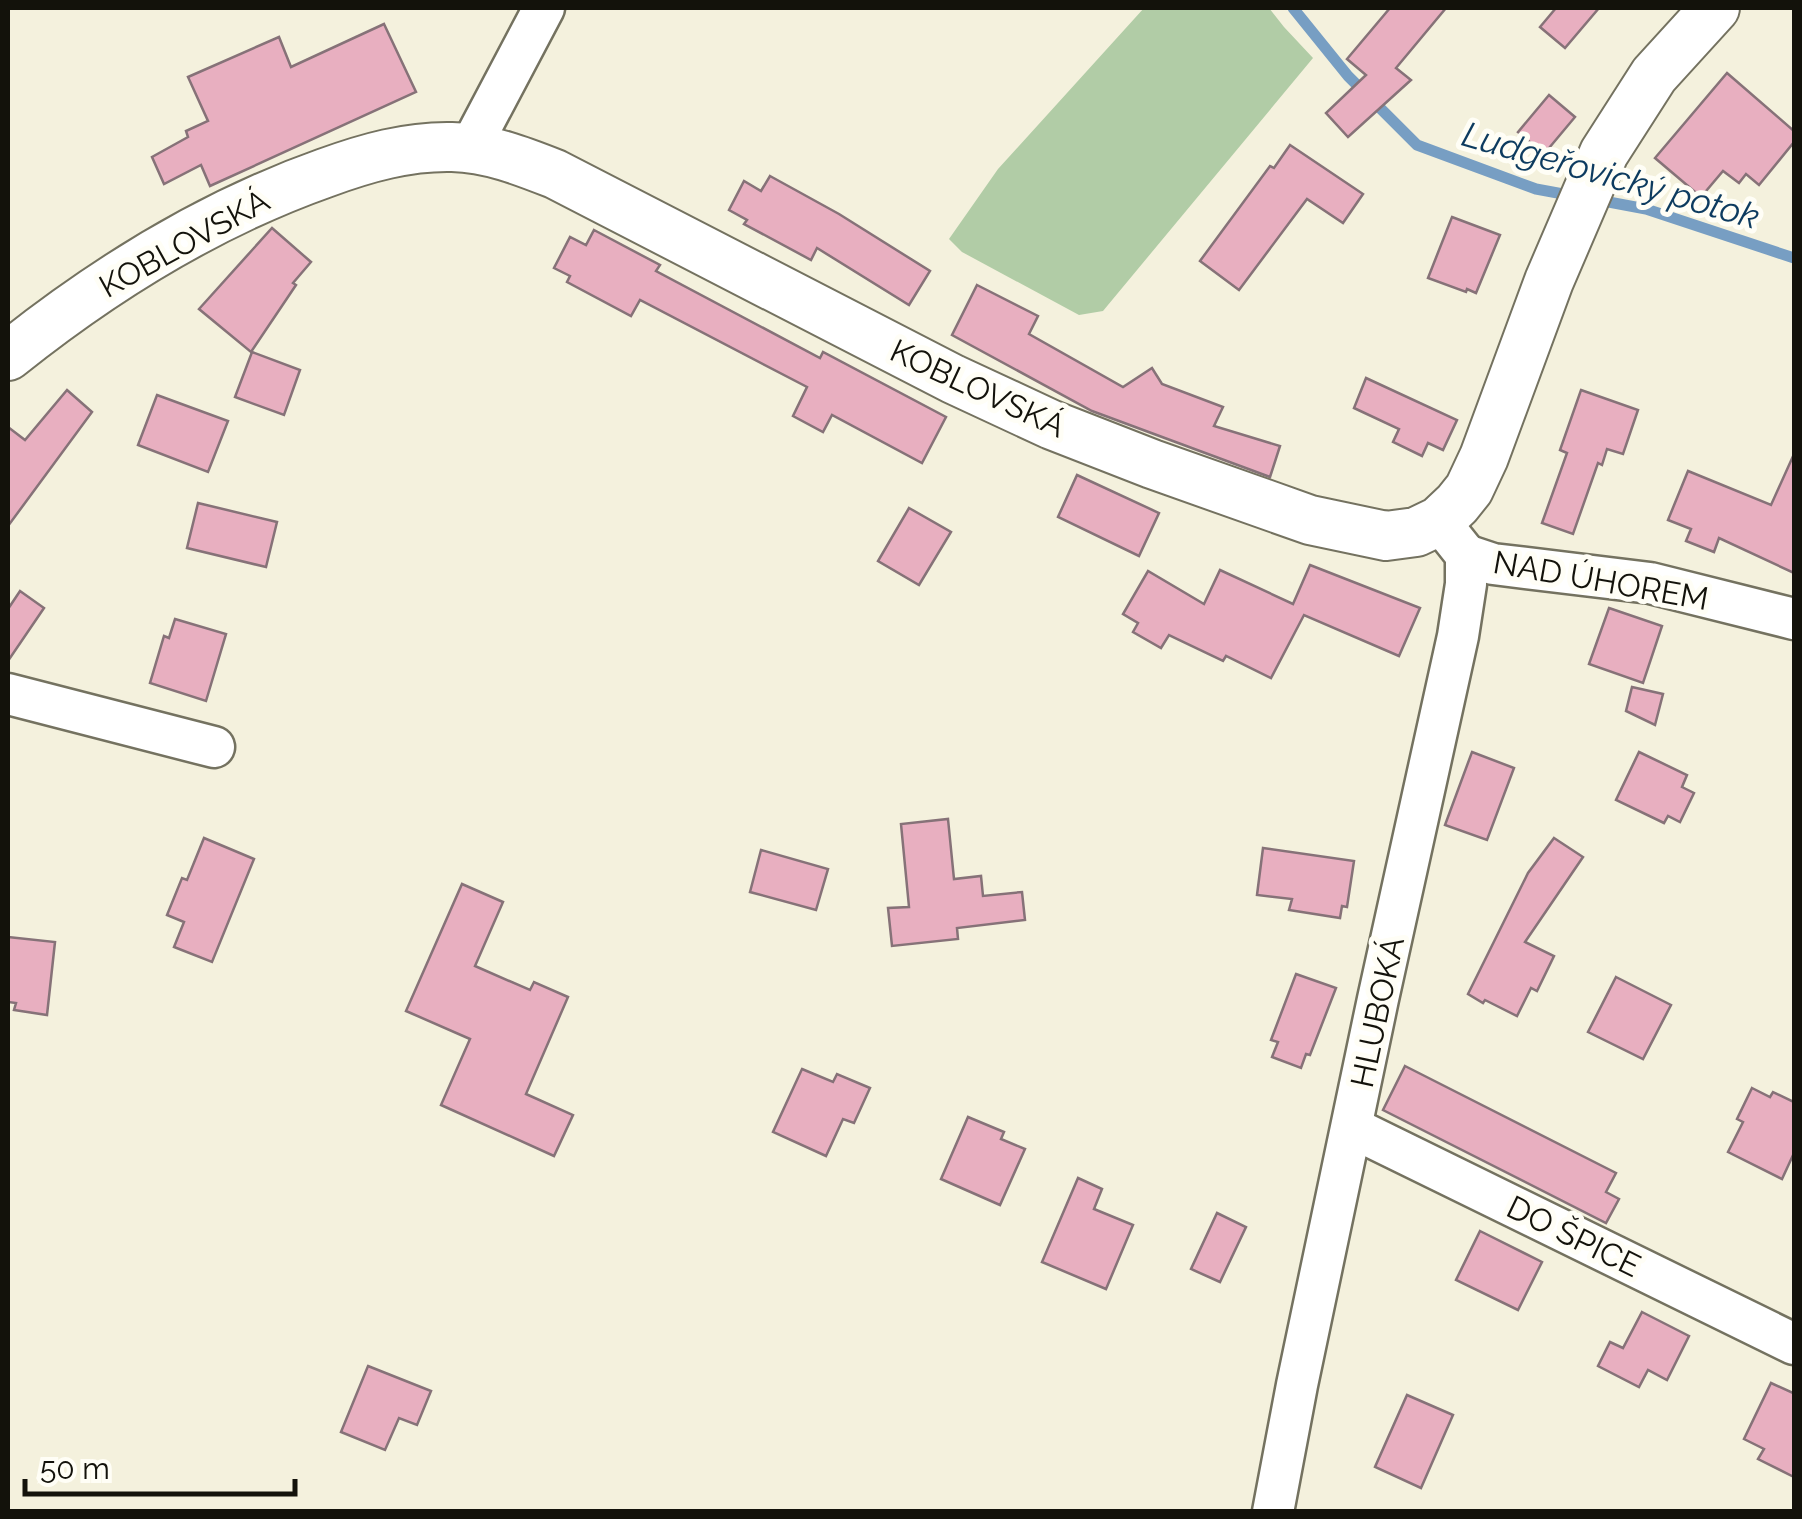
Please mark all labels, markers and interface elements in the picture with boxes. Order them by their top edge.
water label: Ludgeřovický potok [1458,113,1764,237]
street label: KOBLOVSKÁ [93,181,276,305]
street label: KOBLOVSKÁ [885,331,1071,445]
street label: NAD ÚHOREM [1491,543,1711,617]
street label: HLUBOKÁ [1343,933,1411,1091]
street label: DO ŠPICE [1501,1188,1647,1284]
scale bar [25,1434,295,1496]
text: 50 m [40,1451,110,1486]

